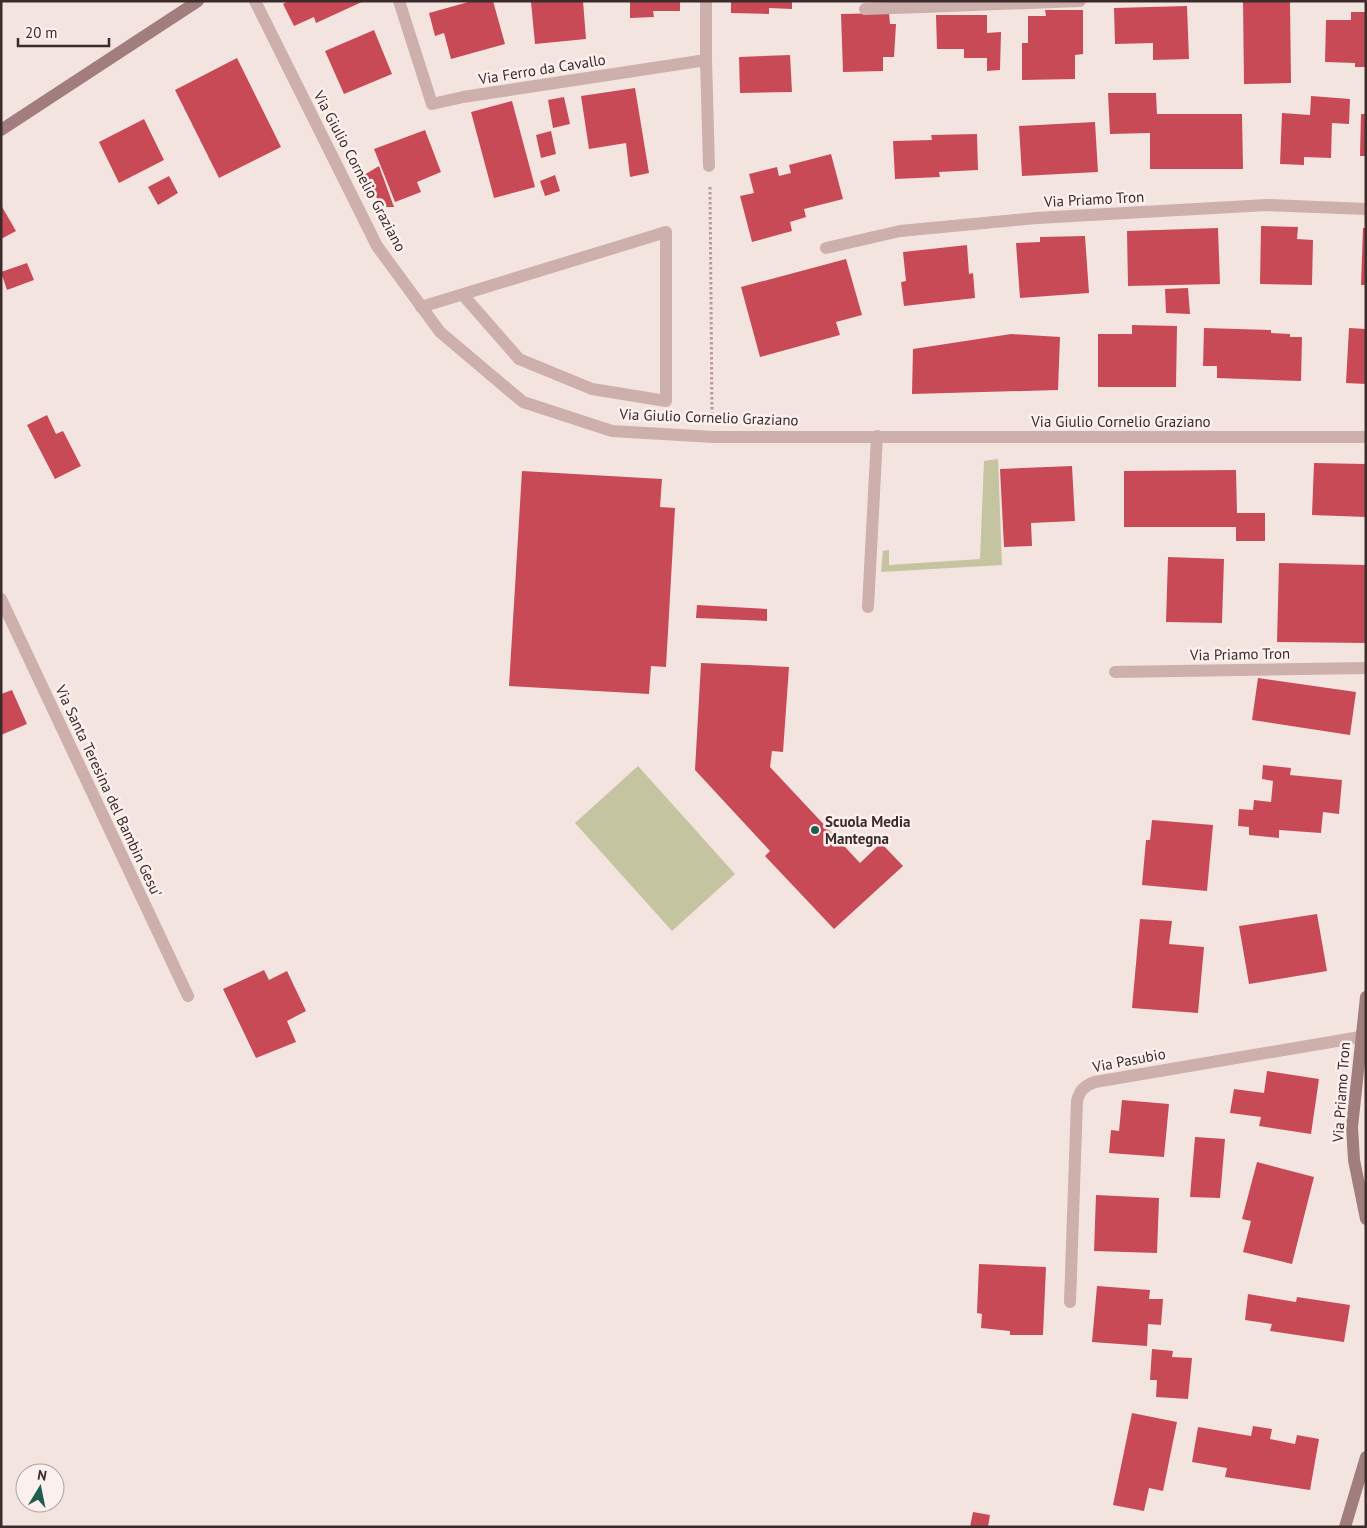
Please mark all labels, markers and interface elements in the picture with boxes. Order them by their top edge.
scale bar [18,15,109,47]
text: 20 m [25,23,58,42]
street label: Via Ferro da Cavallo [476,50,607,89]
street label: Via Giulio Cornelio Graziano [309,87,410,255]
street label: Via Priamo Tron [1042,187,1145,211]
street label: Via Giulio Cornelio Graziano [618,404,799,430]
street label: Via Giulio Cornelio Graziano [1030,412,1211,431]
street label: Via Priamo Tron [1189,644,1290,664]
street label: Via Santa Teresina del Bambin Gesu' [51,681,167,900]
place label: Scuola Media Mantegna [825,812,910,848]
marker: Scuola Media Mantegna [809,824,821,836]
street label: Via Priamo Tron [1328,1041,1354,1144]
street label: Via Pasubio [1090,1044,1167,1077]
north arrow [15,1463,65,1513]
text: N [36,1466,48,1485]

